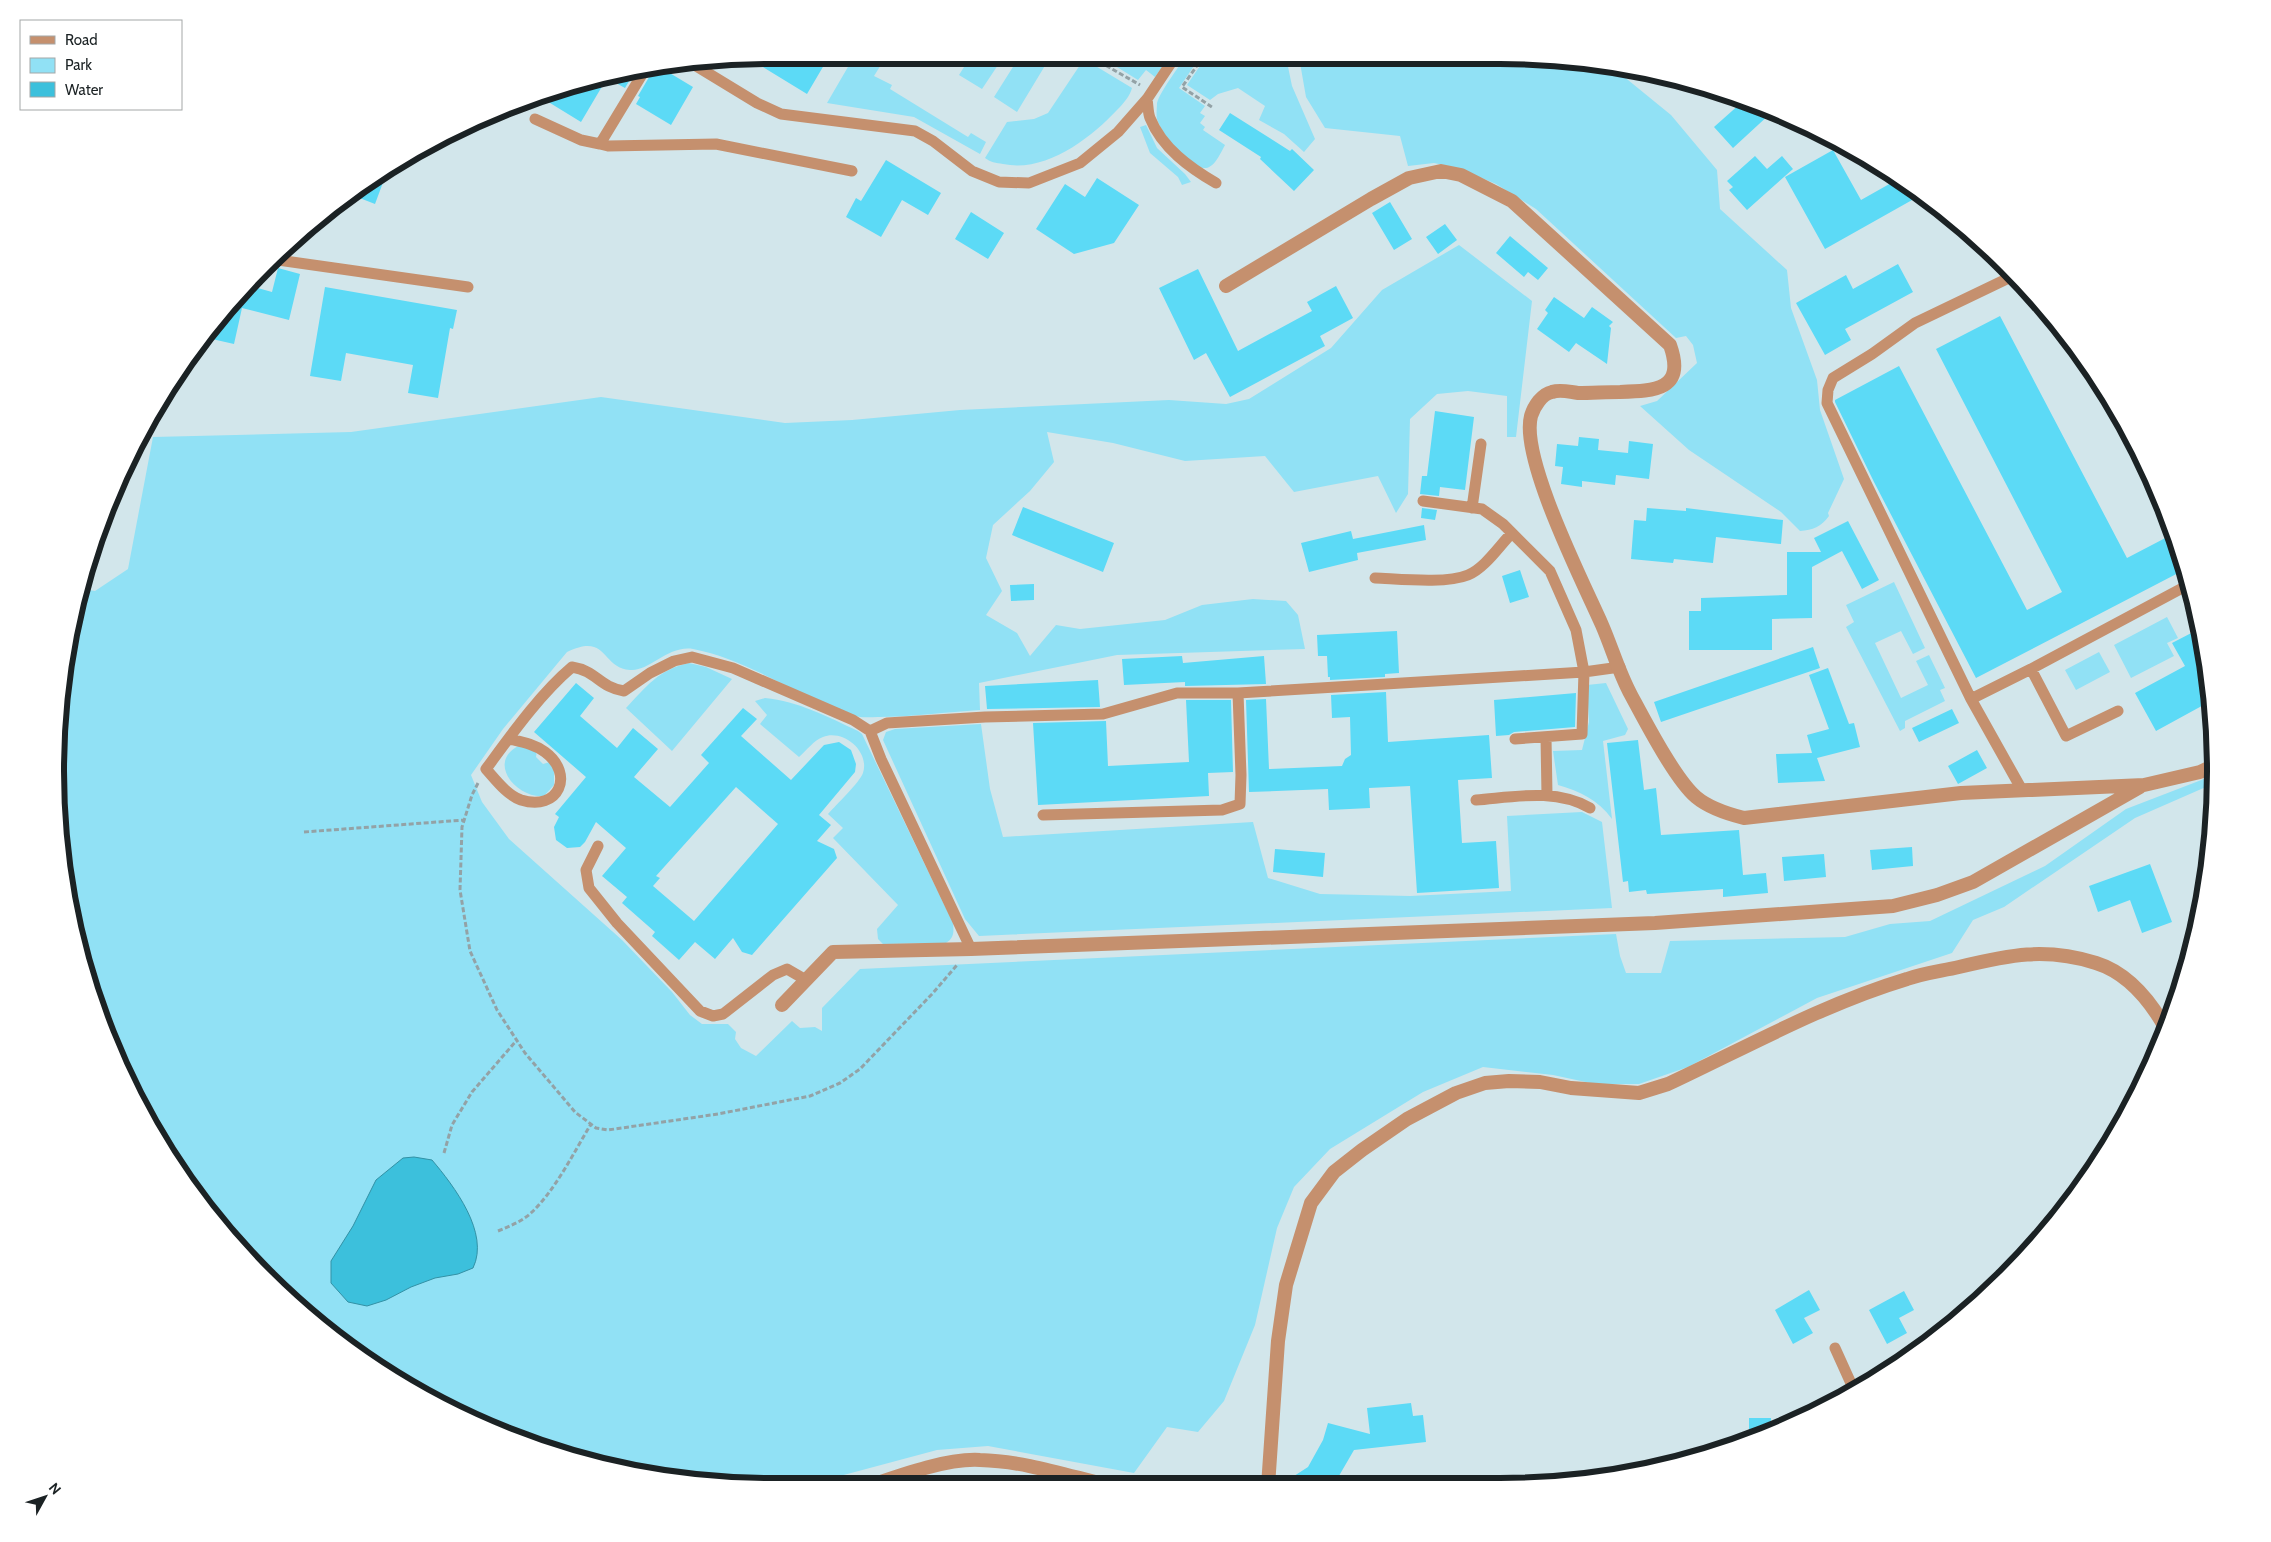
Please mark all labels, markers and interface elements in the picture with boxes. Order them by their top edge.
legend [20,20,182,110]
text: Road [65,31,98,49]
text: Park [65,56,92,74]
text: Water [65,81,103,99]
north arrow [20,1472,70,1522]
text: N [45,1479,65,1498]

